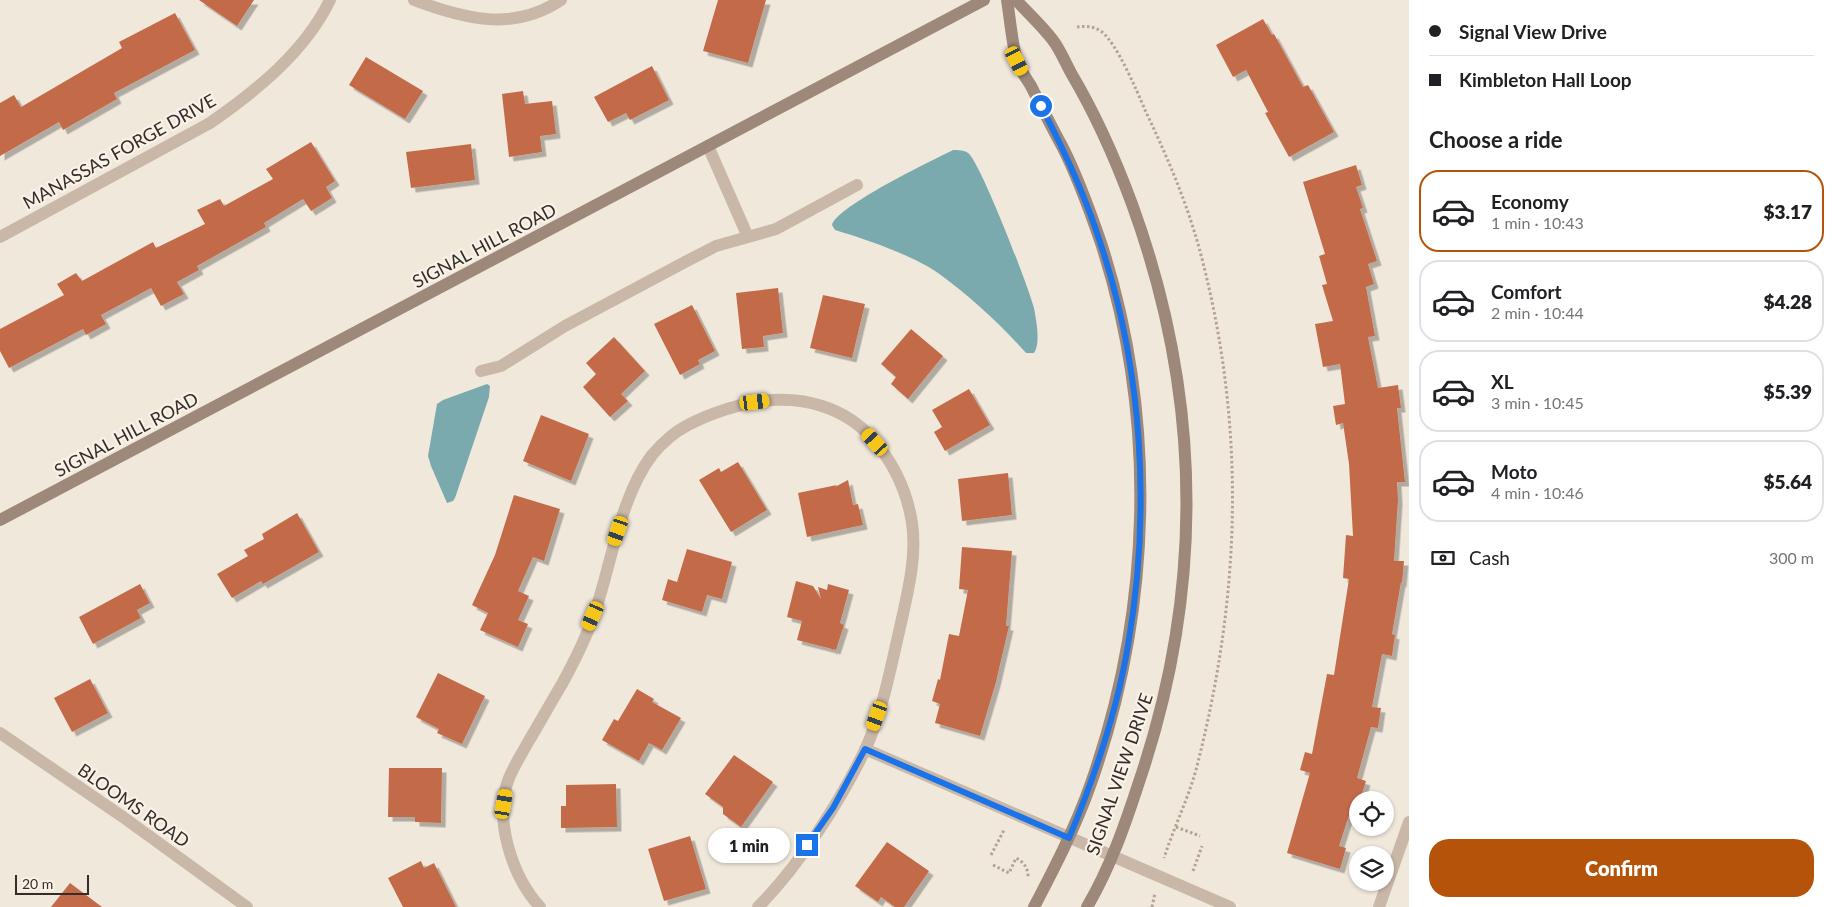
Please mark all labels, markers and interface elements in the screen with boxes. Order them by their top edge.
text: Signal View Drive [1459,20,1607,43]
car [1003,44,1030,78]
text: Kimbleton Hall Loop [1459,68,1632,91]
street label: MANASSAS FORGE DRIVE [19,89,219,213]
route start [1030,95,1052,117]
text: Choose a ride [1429,126,1563,153]
icon: car [1431,189,1476,234]
text: Economy [1491,190,1569,213]
street label: SIGNAL HILL ROAD [408,198,560,292]
text: $3.17 [1763,200,1812,223]
text: 1 min · 10:43 [1491,213,1584,232]
icon: car [1431,279,1476,324]
text: Comfort [1491,280,1562,303]
text: $4.28 [1763,290,1812,313]
text: 2 min · 10:44 [1491,303,1584,322]
icon: car [1431,369,1476,414]
text: XL [1491,370,1514,393]
text: $5.39 [1763,380,1812,403]
street label: SIGNAL HILL ROAD [50,387,202,481]
car [739,393,770,411]
text: 3 min · 10:45 [1491,393,1584,412]
car [859,426,890,458]
icon: car [1431,459,1476,504]
text: Moto [1491,460,1537,483]
text: $5.64 [1763,470,1812,493]
text: 4 min · 10:46 [1491,483,1584,502]
car [606,514,629,548]
icon: cash [1429,544,1457,572]
text: Cash [1469,546,1510,569]
text: 300 m [1769,548,1814,567]
car [580,599,605,633]
street label: SIGNAL VIEW DRIVE [1081,690,1157,858]
car [864,699,889,733]
street label: BLOOMS ROAD [74,758,194,852]
car [494,788,513,820]
map controls [1349,791,1394,891]
button: locate [1349,791,1394,836]
callout: 1 min [707,828,790,862]
route end [796,834,818,856]
text: 1 min [729,836,769,855]
button: Confirm [1429,839,1814,897]
button: layers [1349,846,1394,891]
scale bar [15,872,89,895]
text: 20 m [22,875,53,892]

